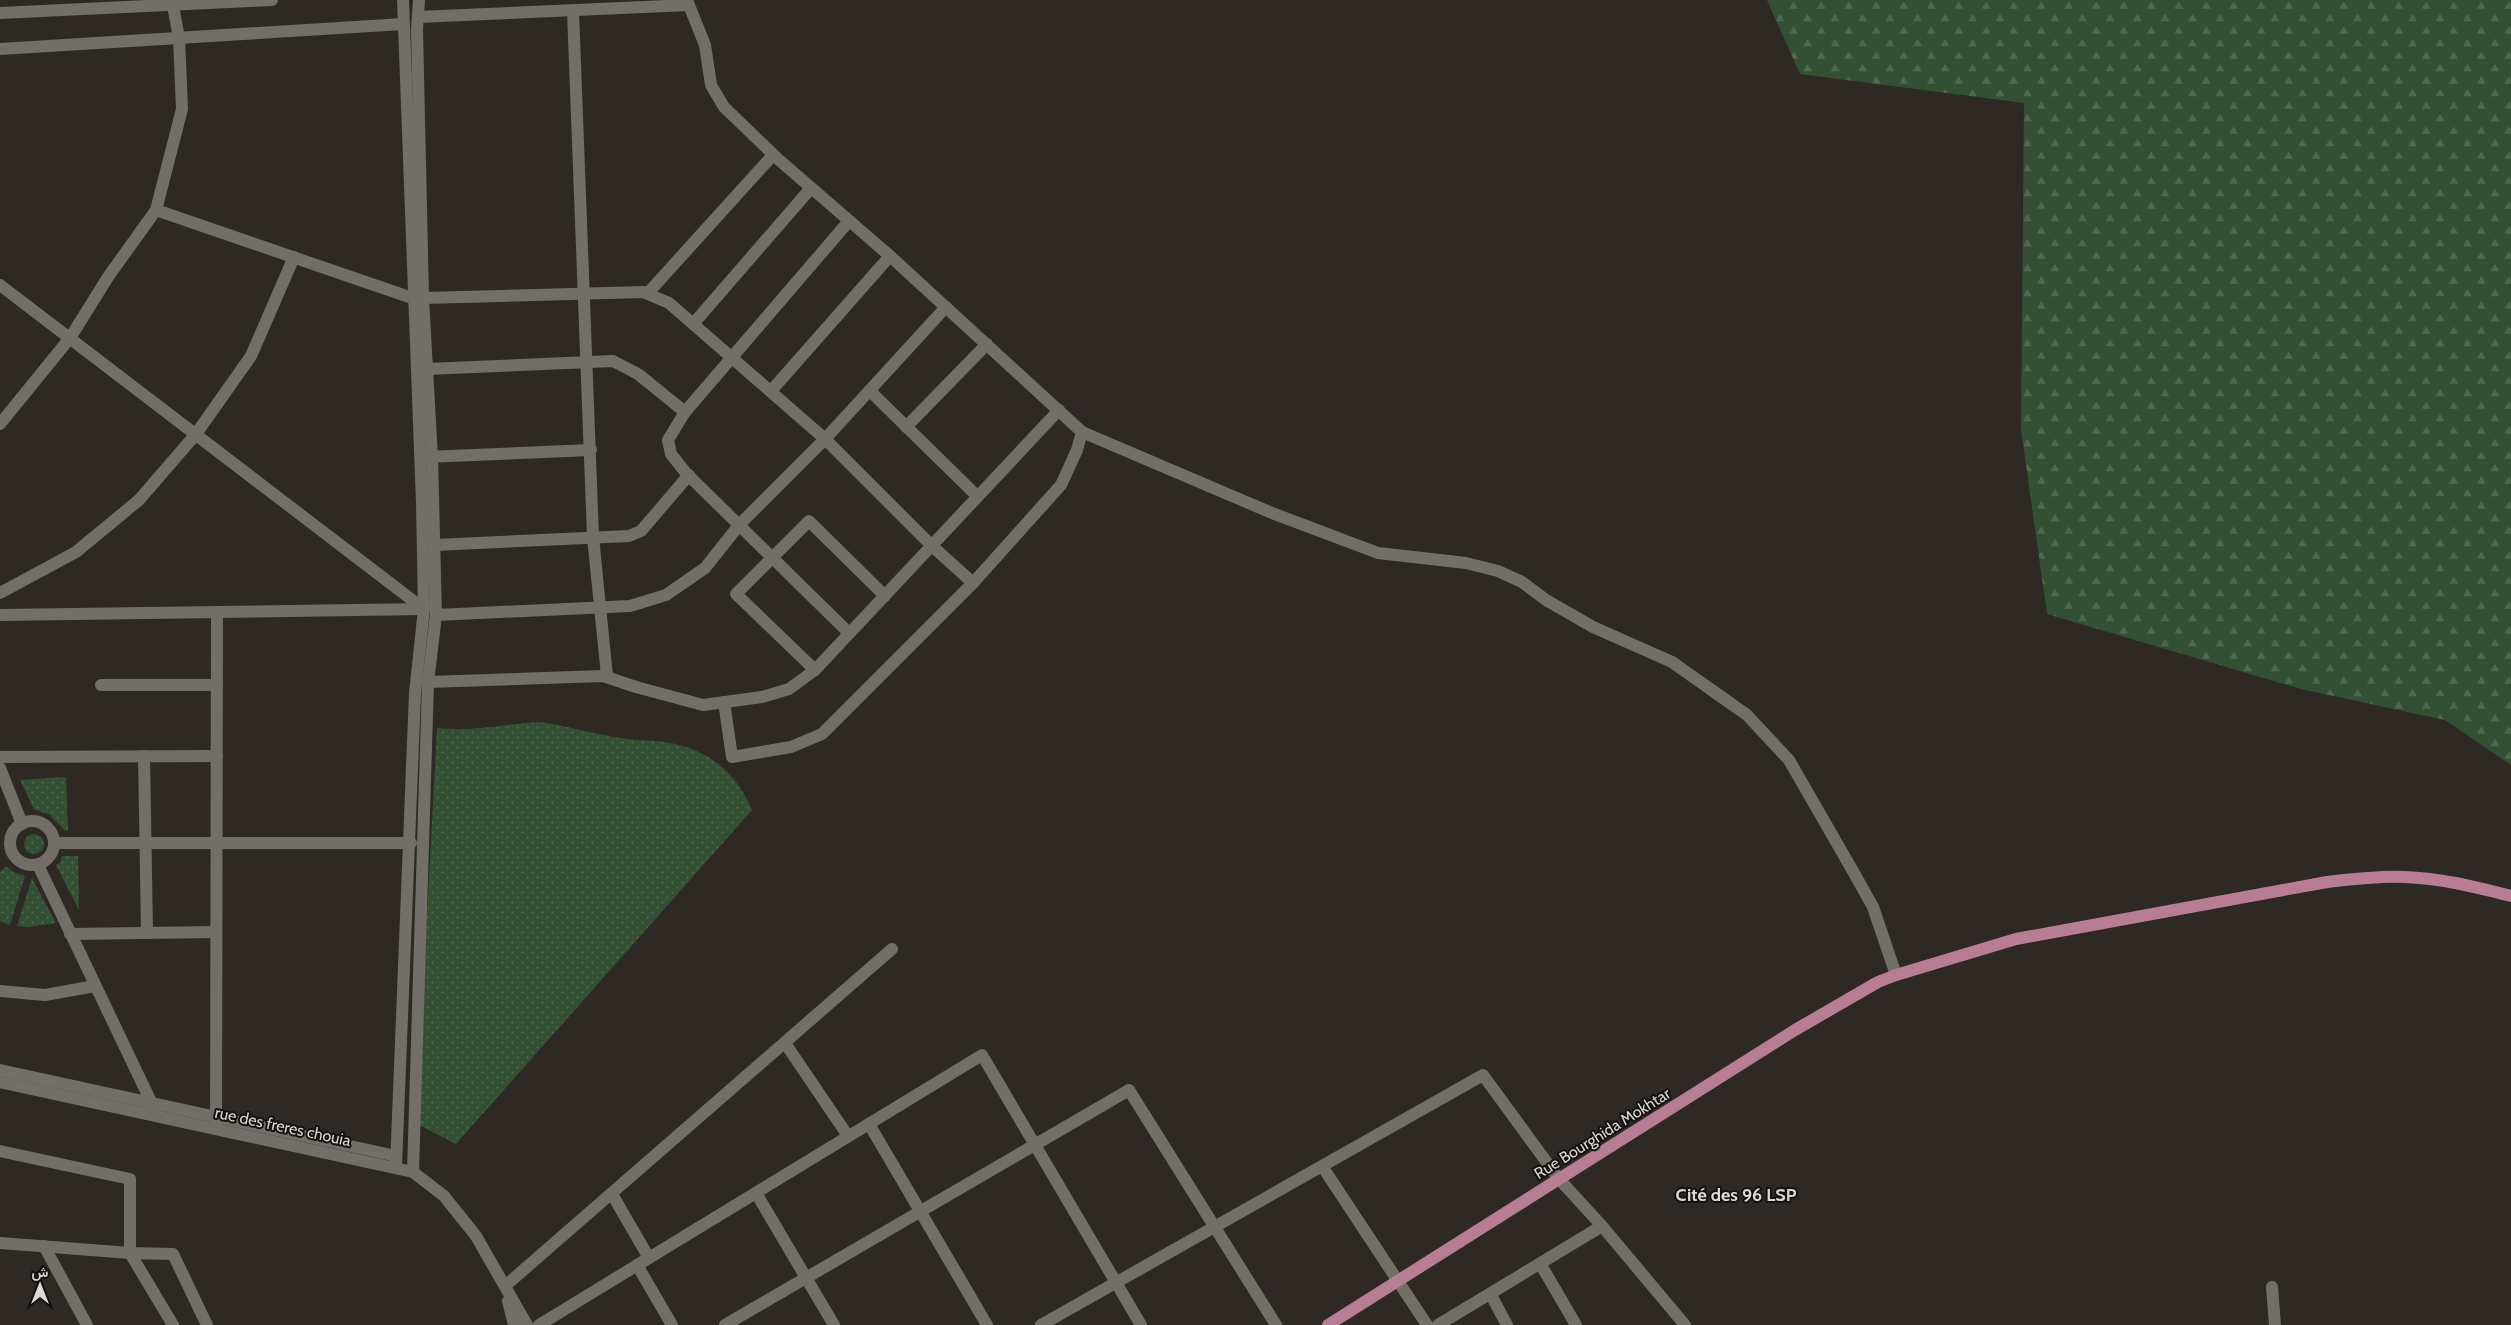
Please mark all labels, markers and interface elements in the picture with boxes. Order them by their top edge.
street label: Rue Bourghida Mokhtar [1531,1083,1675,1183]
street label: rue des freres chouia [213,1103,353,1150]
district label: Cité des 96 LSP [1676,1184,1797,1206]
north arrow [15,1260,65,1310]
text: ش [32,1263,49,1281]

